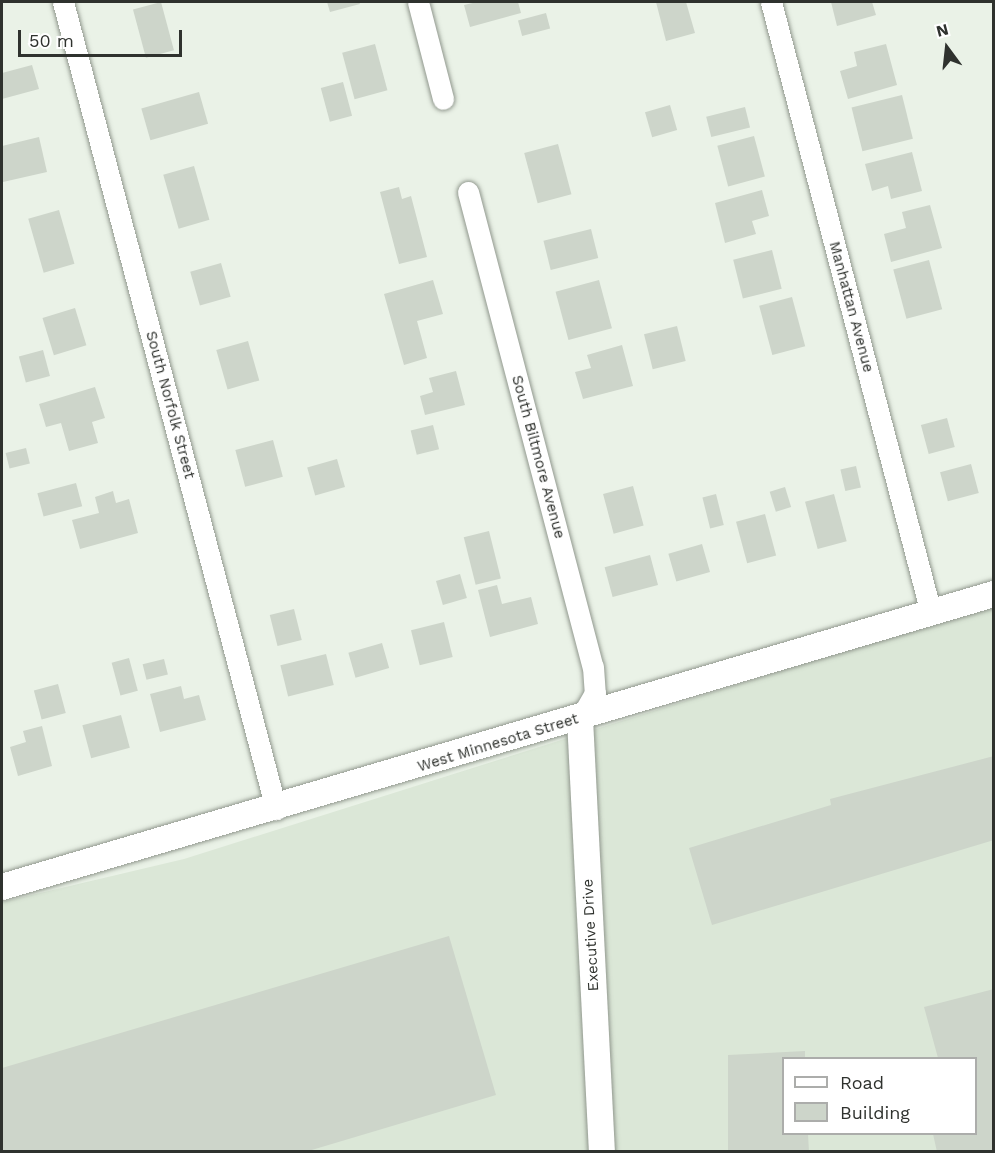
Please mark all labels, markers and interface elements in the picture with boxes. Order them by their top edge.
scale bar [21,18,184,56]
north arrow [917,18,977,78]
text: N [934,19,950,41]
text: 50 m [29,30,74,51]
street label: Manhattan Avenue [825,239,877,375]
street label: South Norfolk Street [142,329,198,481]
street label: South Biltmore Avenue [507,373,569,541]
street label: West Minnesota Street [415,710,581,776]
street label: Executive Drive [579,878,603,992]
legend [782,1057,977,1135]
text: Road [840,1072,884,1093]
text: Building [840,1102,910,1123]

